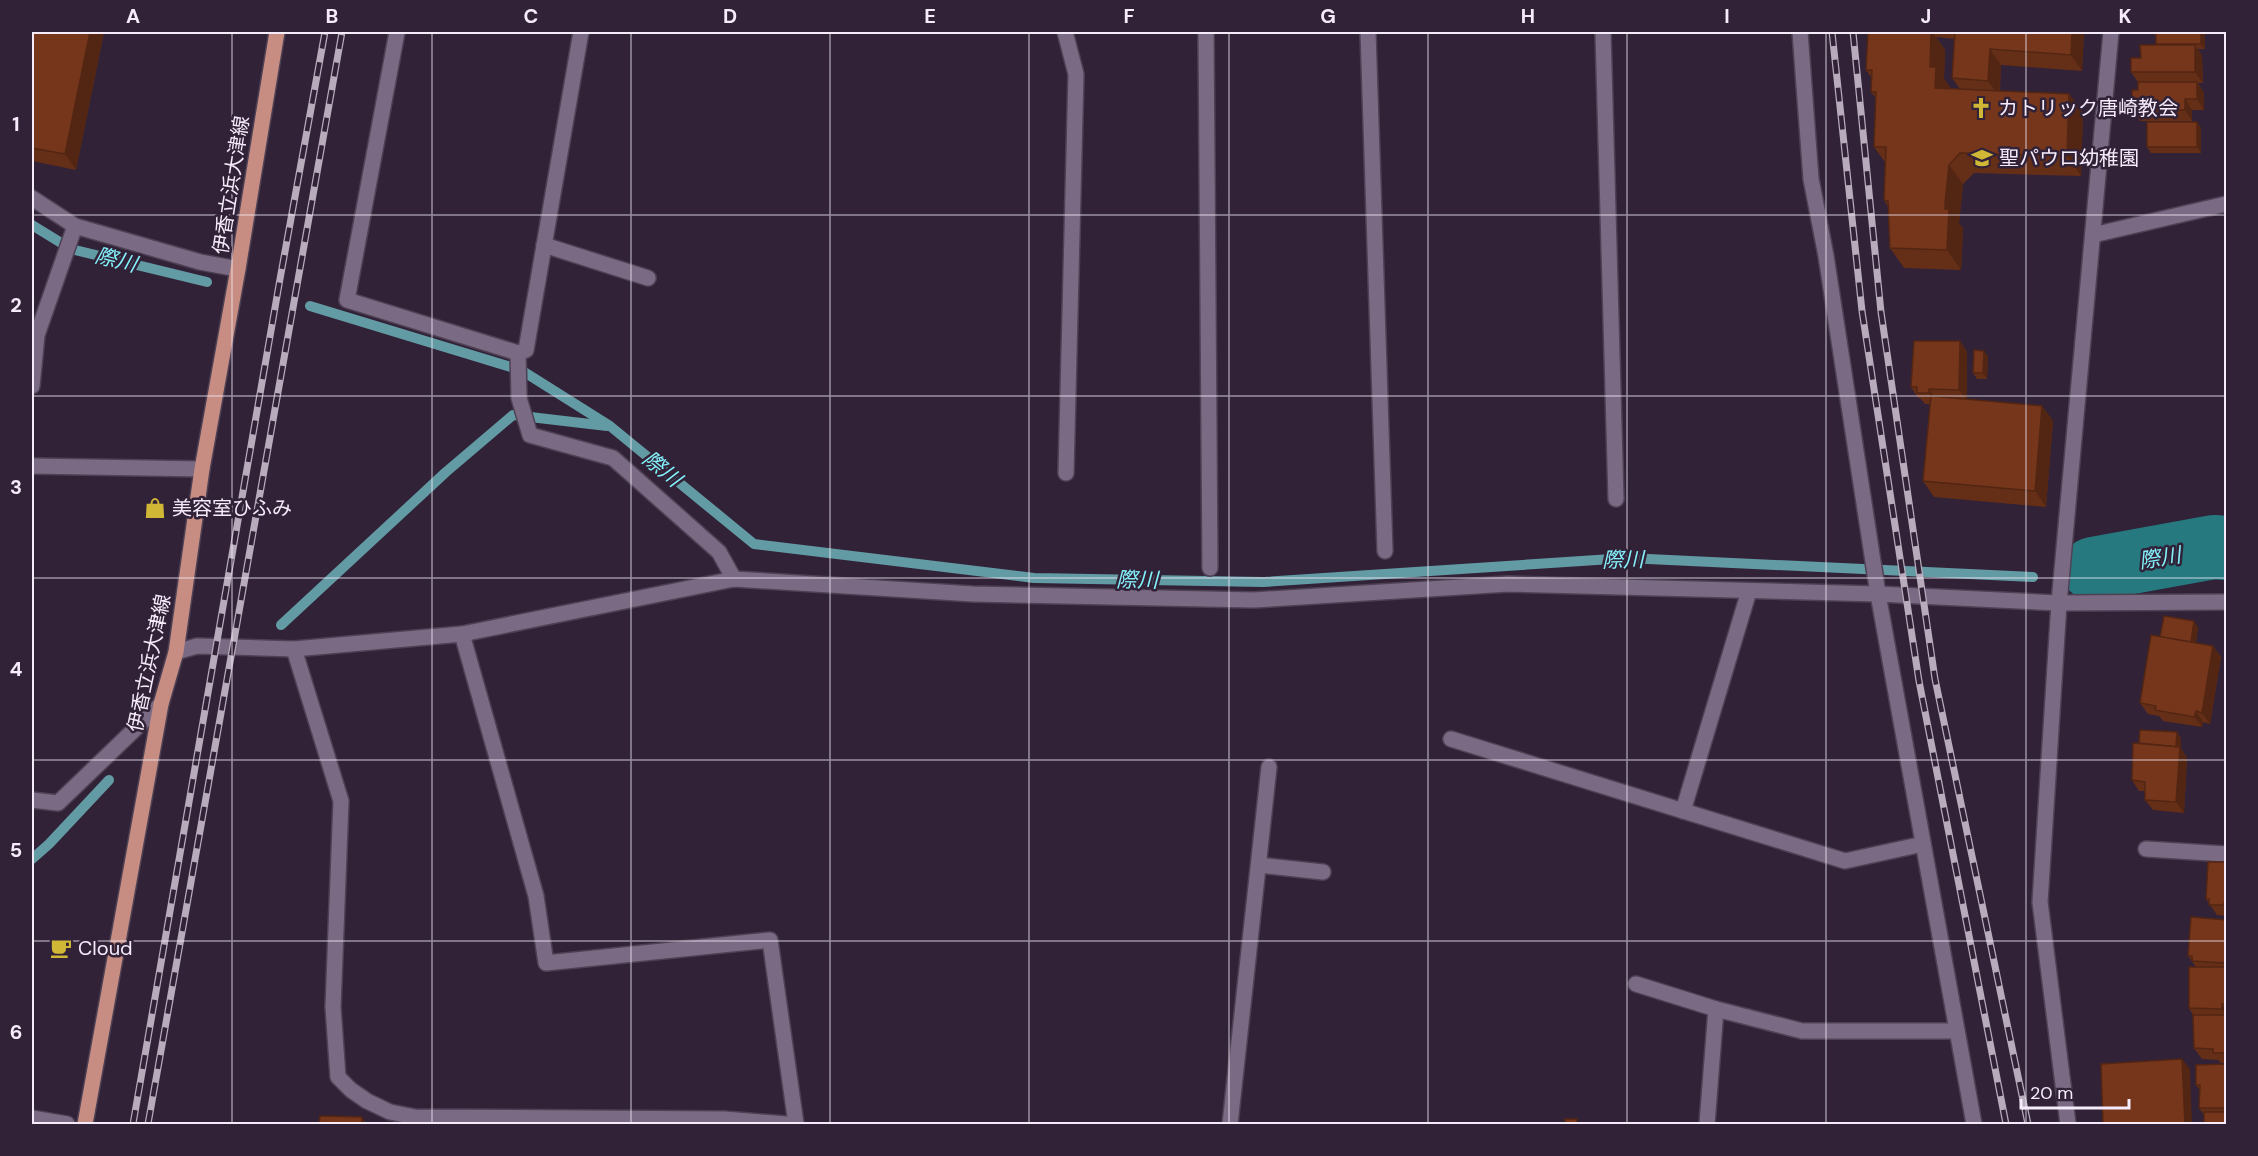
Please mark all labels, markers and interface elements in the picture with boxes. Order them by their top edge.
text: A [126,3,140,29]
text: B [326,3,338,29]
text: C [524,3,538,29]
text: D [723,3,737,29]
text: E [924,3,936,29]
text: F [1123,3,1135,29]
text: G [1320,3,1336,29]
text: H [1521,3,1535,29]
text: I [1724,3,1730,29]
text: J [1921,3,1931,29]
text: K [2118,3,2132,29]
place label: カトリック唐崎教会 [1998,95,2178,121]
church icon: カトリック唐崎教会 [1969,96,1993,120]
text: 1 [12,111,20,137]
street label: 伊香立浜大津線 [207,114,255,256]
place label: 聖パウロ幼稚園 [1999,145,2139,171]
school or university icon: 聖パウロ幼稚園 [1970,146,1994,170]
water label: 際川 [92,241,142,279]
text: 2 [10,292,22,318]
water label: 際川 [637,445,689,494]
text: 3 [10,474,22,500]
place label: 美容室ひふみ [172,495,292,521]
shop icon: 美容室ひふみ [143,496,167,520]
water label: 際川 [2137,541,2185,575]
water label: 際川 [1602,546,1646,574]
water label: 際川 [1116,566,1160,594]
street label: 伊香立浜大津線 [122,592,176,734]
text: 4 [10,656,23,682]
text: 5 [10,837,22,863]
place label: Cloud [78,935,133,961]
cafe icon: Cloud [49,936,73,960]
text: 6 [10,1019,22,1045]
scale bar [2021,1072,2129,1110]
text: 20 m [2030,1081,2073,1105]

